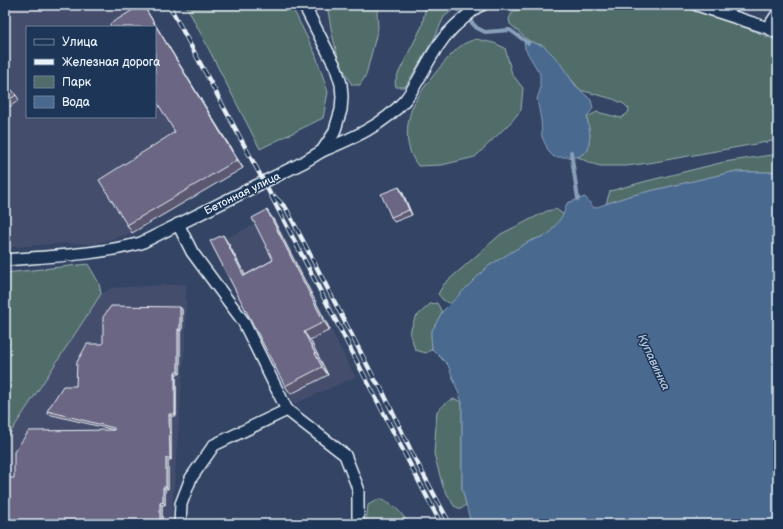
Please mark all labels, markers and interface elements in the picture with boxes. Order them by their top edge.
legend [26,26,156,118]
text: Улица [62,35,98,50]
text: Железная дорога [62,55,160,70]
text: Парк [62,75,92,90]
text: Вода [62,95,90,110]
street label: Бетонная улица [202,169,283,217]
water label: Купавинка [634,332,673,393]

